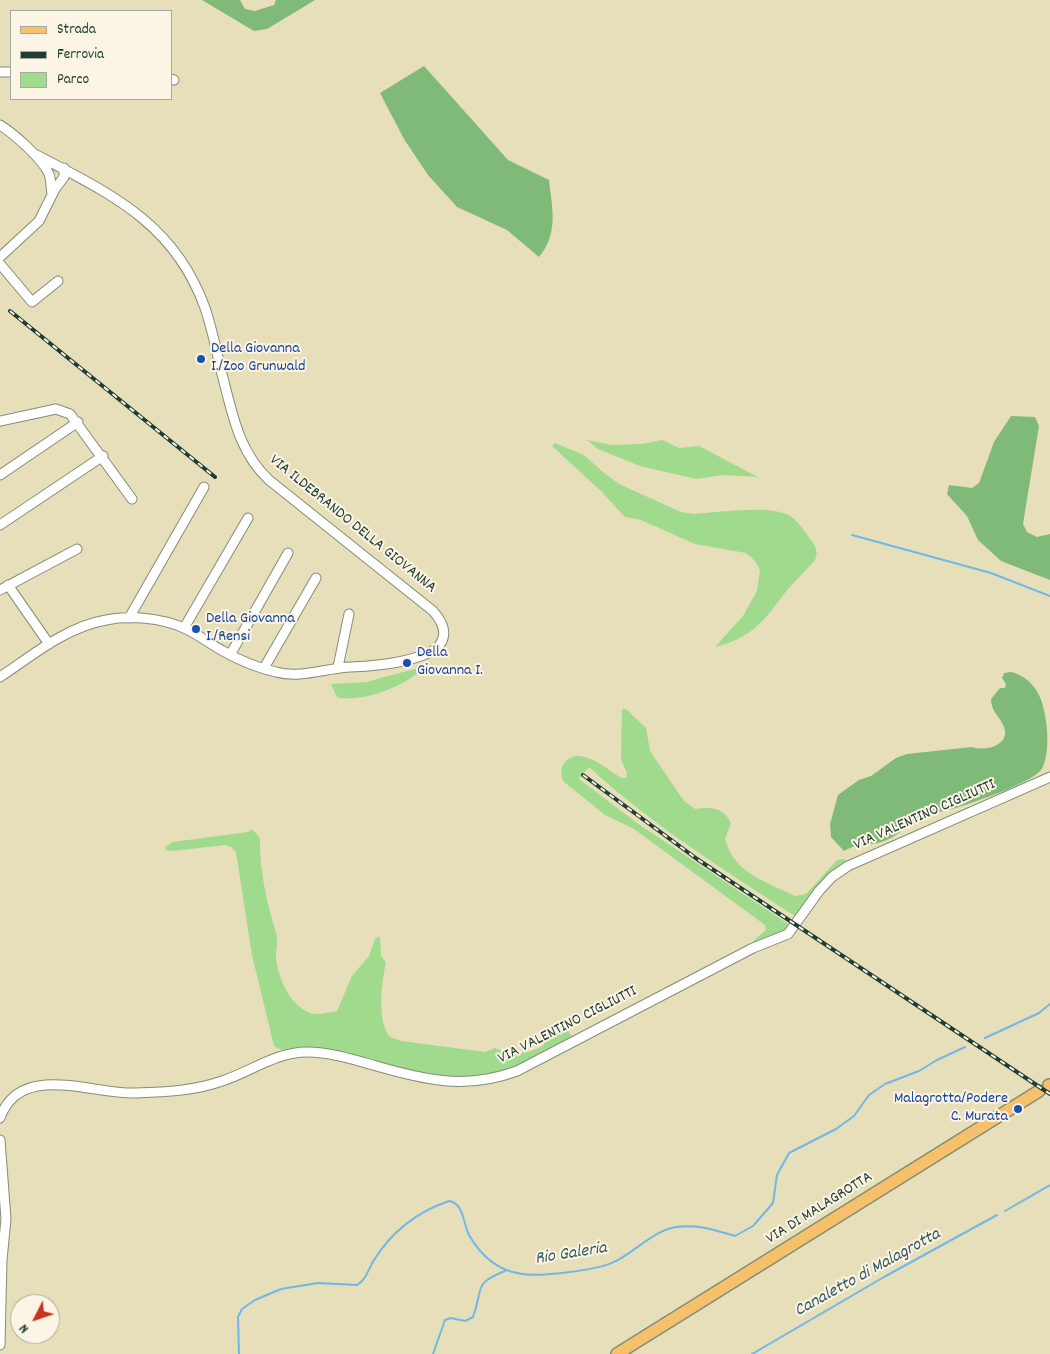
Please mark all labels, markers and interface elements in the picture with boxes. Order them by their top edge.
legend [10,10,172,100]
text: Strada [57,19,96,41]
text: Ferrovia [57,44,104,66]
text: Parco [57,69,89,91]
place label: Della Giovanna I./Zoo Grunwald [211,340,306,378]
marker: Della Giovanna I./Zoo Grunwald [195,353,207,365]
street label: VIA ILDEBRANDO DELLA GIOVANNA [265,452,439,598]
place label: Della Giovanna I./Rensi [206,610,295,648]
marker: Della Giovanna I./Rensi [190,623,202,635]
place label: Della Giovanna I. [417,644,483,682]
marker: Della Giovanna I. [401,657,413,669]
street label: VIA VALENTINO CIGLIUTTI [851,776,999,856]
street label: VIA VALENTINO CIGLIUTTI [495,983,641,1069]
place label: Malagrotta/Podere C. Murata [894,1090,1008,1128]
marker: Malagrotta/Podere C. Murata [1012,1103,1024,1115]
street label: VIA DI MALAGROTTA [763,1169,877,1249]
water label: Canaletto di Malagrotta [791,1225,945,1323]
water label: Rio Galeria [534,1239,608,1271]
north arrow [10,1294,60,1344]
text: N [15,1319,34,1337]

